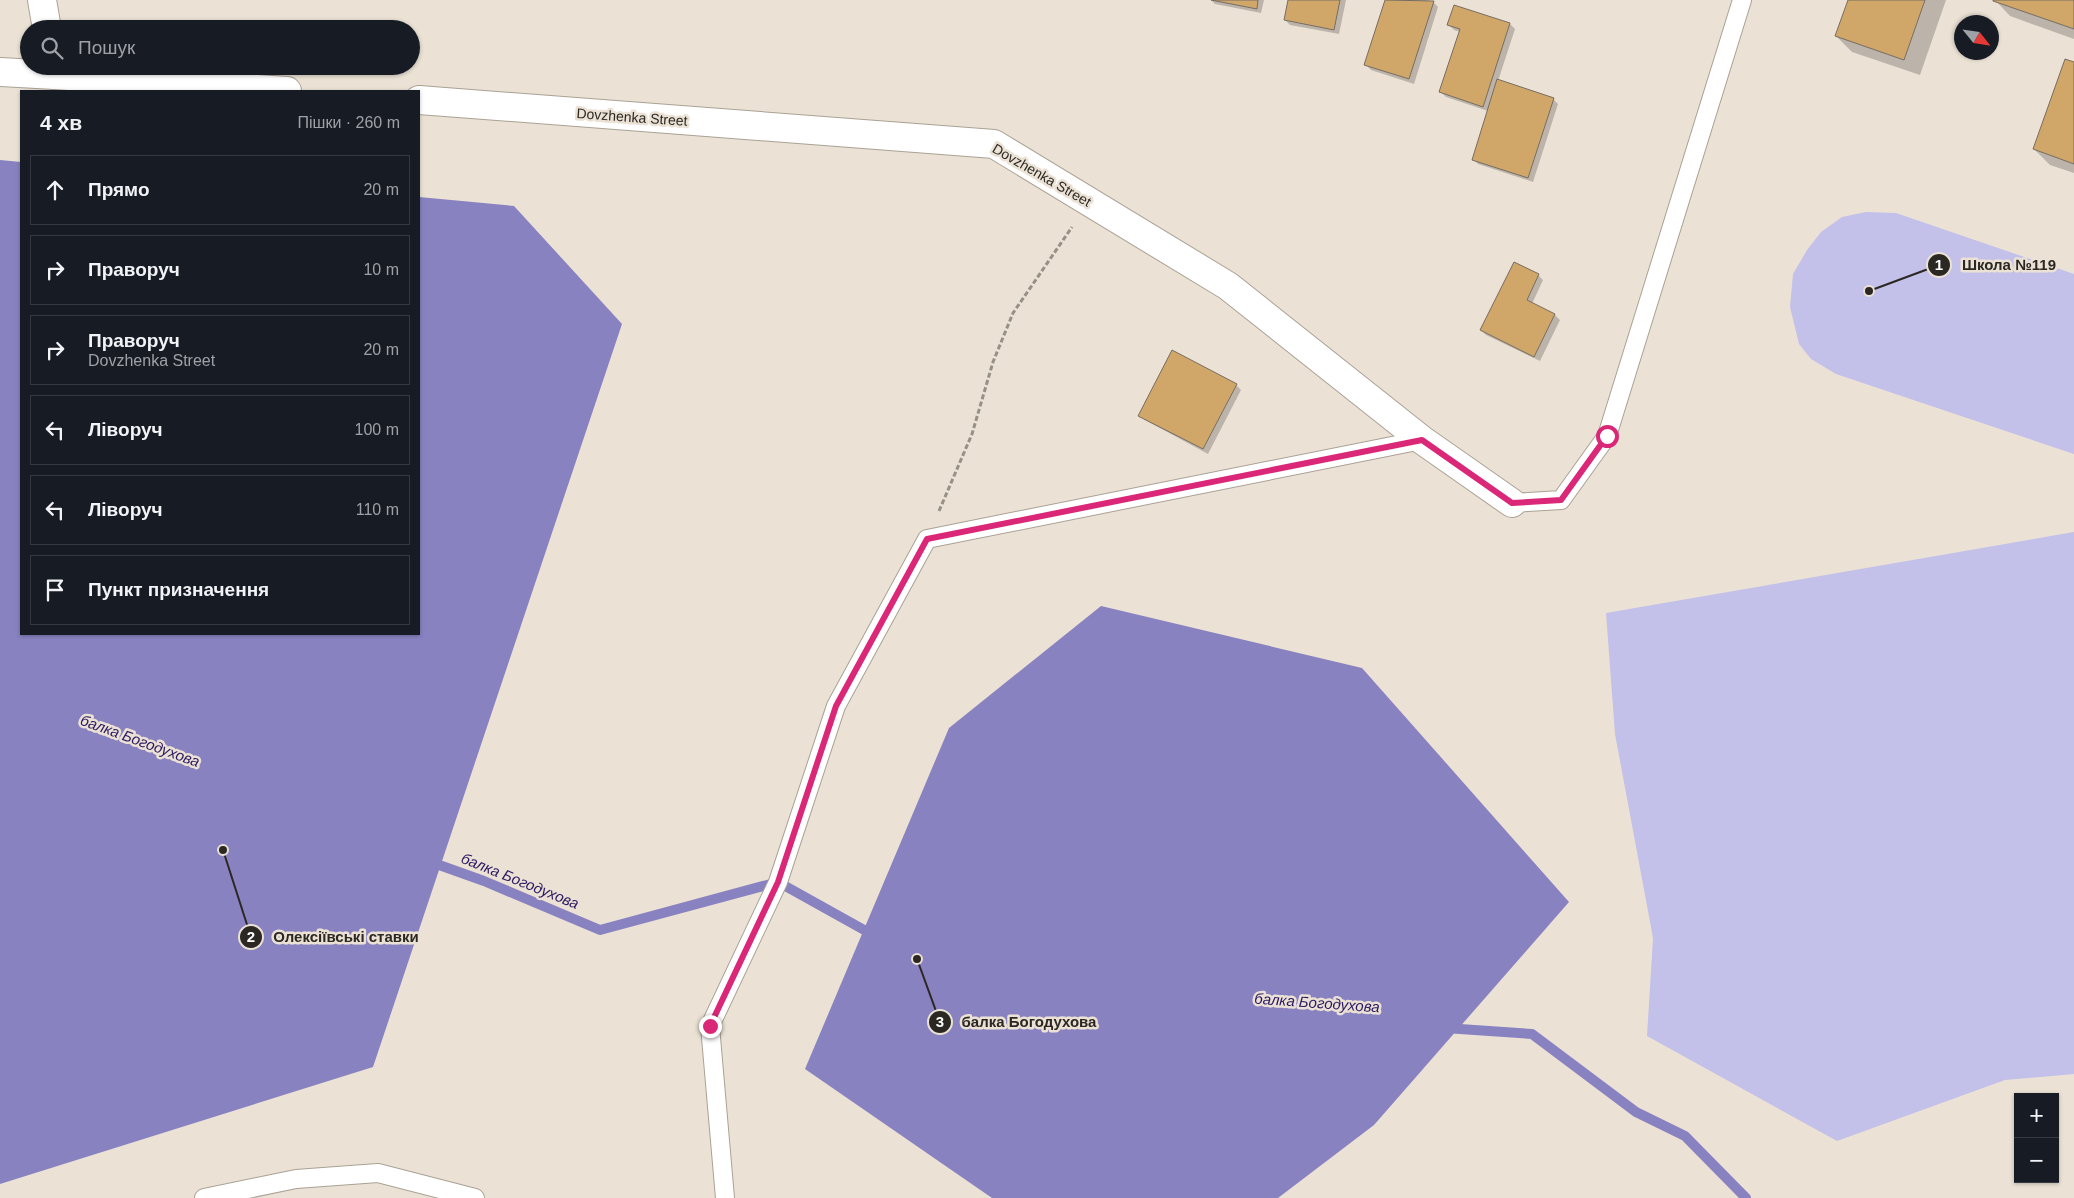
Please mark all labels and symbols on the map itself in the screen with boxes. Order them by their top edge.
north arrow [1954,15,1999,60]
street label: Dovzhenka Street [576,105,688,129]
street label: Dovzhenka Street [990,140,1094,210]
callout: Школа №119 [1927,250,2066,280]
text: 1 [1935,256,1943,273]
text: Школа №119 [1962,256,2056,273]
route start [1596,425,1619,448]
water label: балка Богодухова [78,711,202,770]
water label: балка Богодухова [459,849,582,912]
callout: Олексіївські ставки [238,922,429,952]
text: 2 [247,928,255,945]
text: Олексіївські ставки [273,928,419,945]
water label: балка Богодухова [1254,990,1380,1015]
callout: балка Богодухова [927,1007,1107,1037]
text: 3 [936,1013,944,1030]
text: балка Богодухова [962,1013,1097,1030]
route end [699,1015,722,1038]

